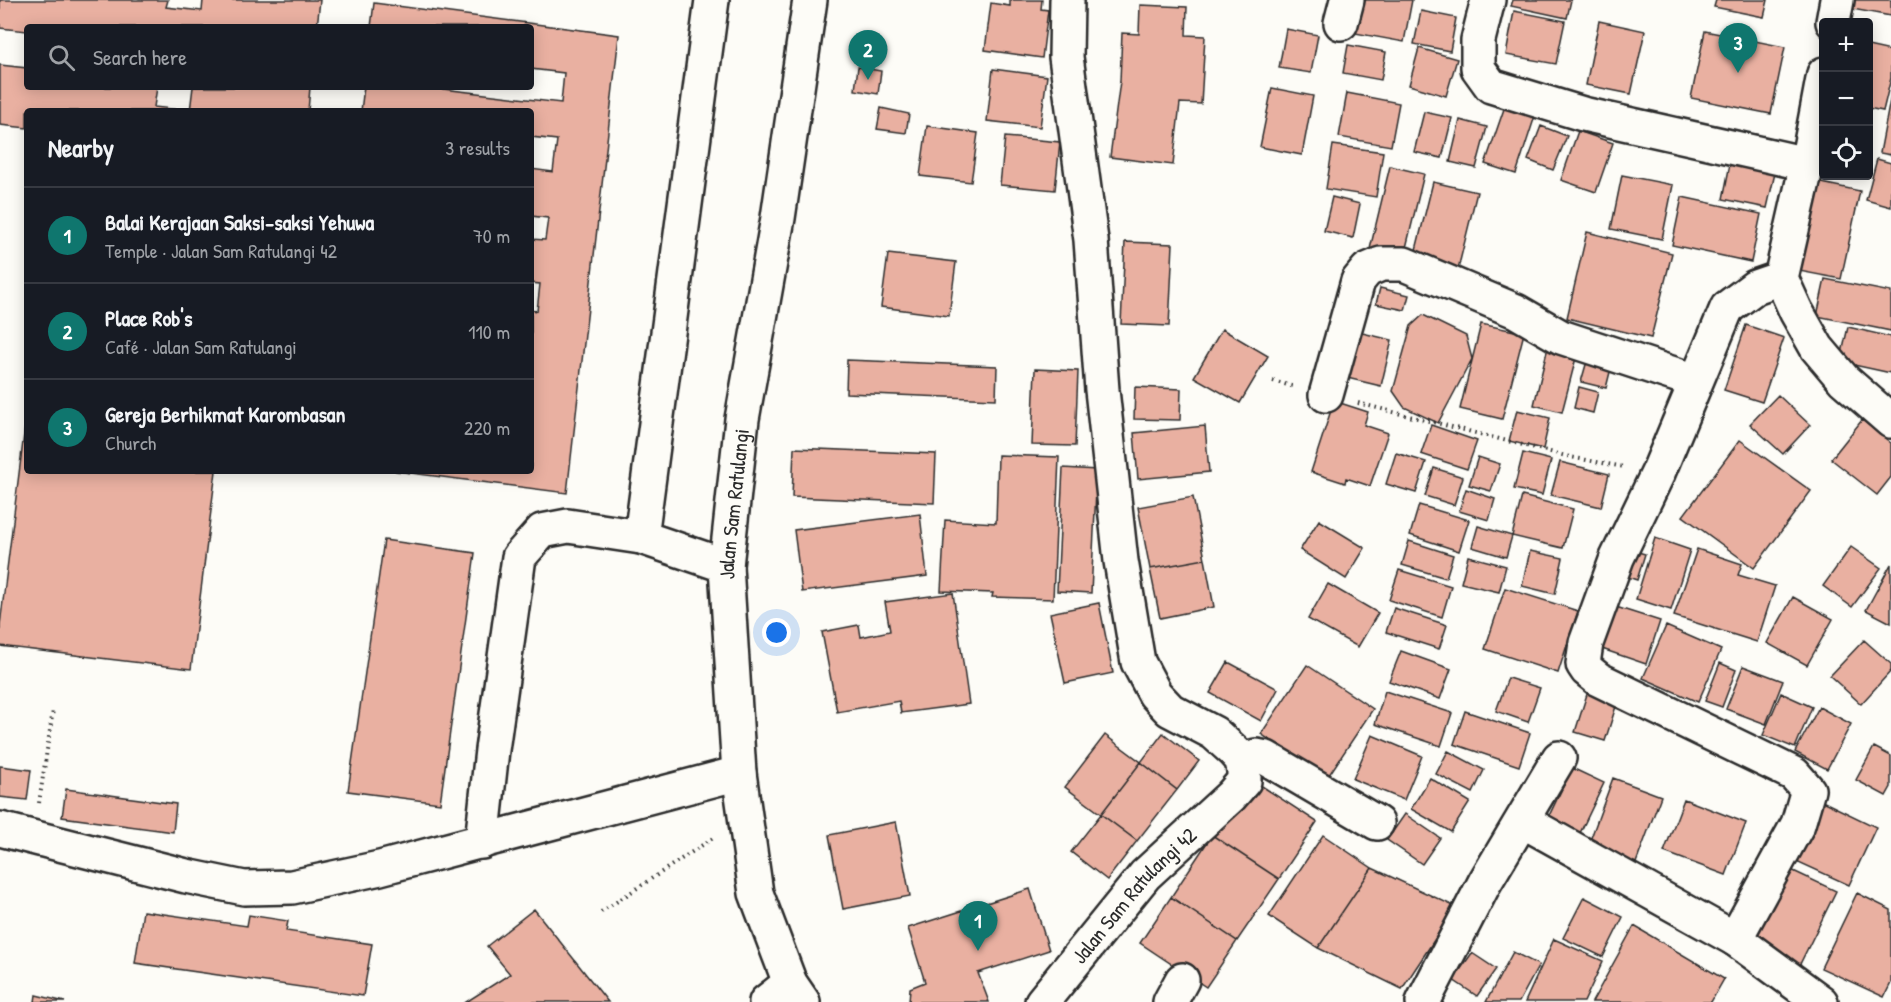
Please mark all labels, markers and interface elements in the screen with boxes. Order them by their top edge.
map controls [1819,18,1873,180]
button: + [1819,18,1873,72]
pin: 3 [1718,23,1758,73]
search box [24,24,534,90]
pin: 2 [848,31,888,80]
icon: search [45,41,78,74]
text: Search here [93,42,187,72]
button: − [1819,72,1873,126]
button: locate [1819,126,1873,180]
text: Nearby [48,130,114,165]
text: 3 results [445,134,510,161]
text: Balai Kerajaan Saksi-saksi Yehuwa [105,207,374,237]
text: 1 [64,222,71,249]
text: 70 m [473,222,510,249]
text: Temple · Jalan Sam Ratulangi 42 [105,237,337,264]
text: Place Rob's [105,303,192,333]
text: 2 [63,318,72,345]
text: 110 m [468,318,510,345]
text: Café · Jalan Sam Ratulangi [105,333,297,360]
text: Gereja Berhikmat Karombasan [105,399,345,429]
text: 3 [63,414,72,441]
text: 220 m [464,414,510,441]
street label: Jalan Sam Ratulangi [711,427,755,581]
text: Church [105,429,156,456]
your location [762,618,791,647]
street label: Jalan Sam Ratulangi 42 [1065,820,1203,969]
pin: 1 [958,902,998,951]

